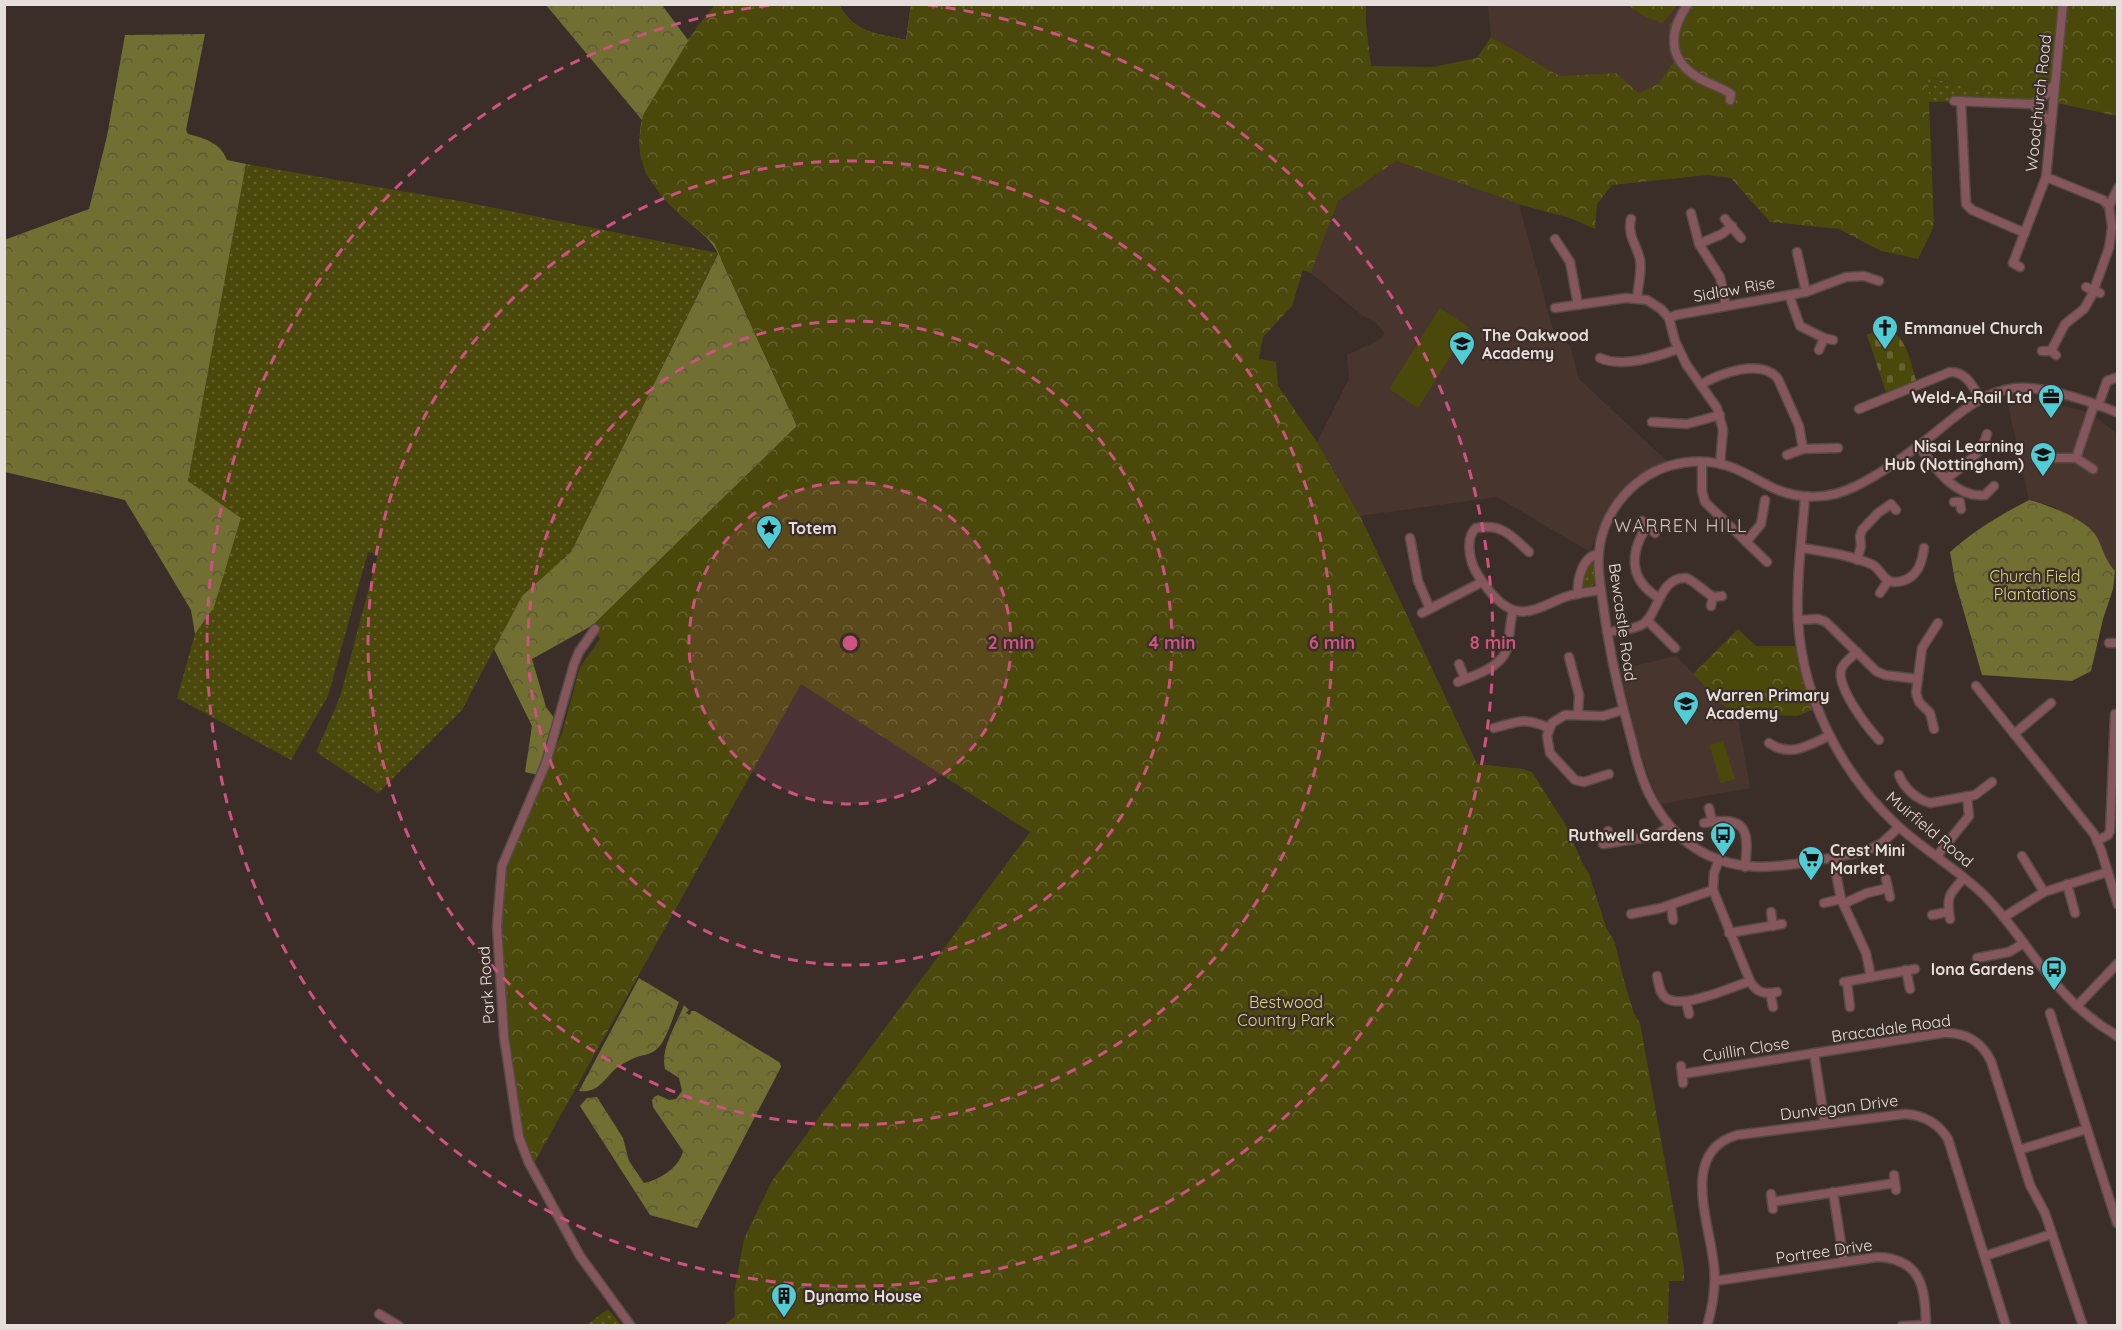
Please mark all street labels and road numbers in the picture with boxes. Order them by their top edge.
street label: Woodchurch Road [2021,33,2055,173]
street label: Sidlaw Rise [1692,272,1776,306]
street label: Bewcastle Road [1605,562,1641,682]
street label: Muirfield Road [1882,787,1978,871]
street label: Park Road [473,945,499,1025]
street label: Bracadale Road [1830,1010,1952,1046]
street label: Cuillin Close [1701,1032,1791,1066]
street label: Dunvegan Drive [1779,1090,1899,1124]
street label: Portree Drive [1774,1234,1874,1268]

